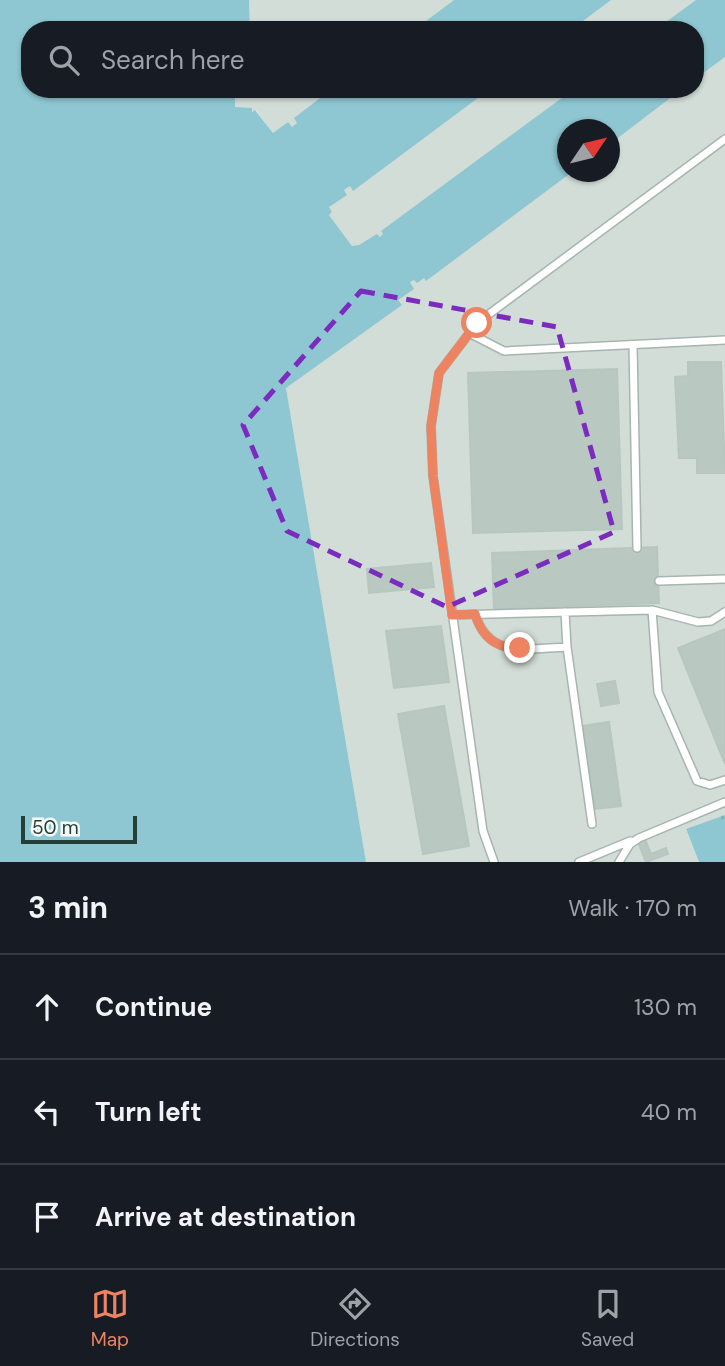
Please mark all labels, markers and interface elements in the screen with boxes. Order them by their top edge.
search box [21,21,704,98]
icon: search [45,41,83,79]
text: Search here [101,43,244,77]
north arrow [557,119,620,182]
route start [461,307,492,338]
route end [504,632,535,663]
scale bar [21,813,136,845]
text: 50 m [32,815,79,840]
text: 3 min [28,888,108,927]
text: Walk · 170 m [568,893,697,923]
icon: ahead [28,988,66,1026]
text: Continue [95,990,212,1024]
text: 130 m [634,992,697,1022]
icon: left [28,1093,66,1131]
text: Turn left [95,1095,202,1129]
text: 40 m [641,1097,697,1127]
icon: arrive [28,1198,66,1236]
text: Arrive at destination [95,1200,356,1234]
tab: Map [91,1285,129,1352]
tab: Directions [310,1285,400,1352]
tab: Saved [581,1285,634,1352]

